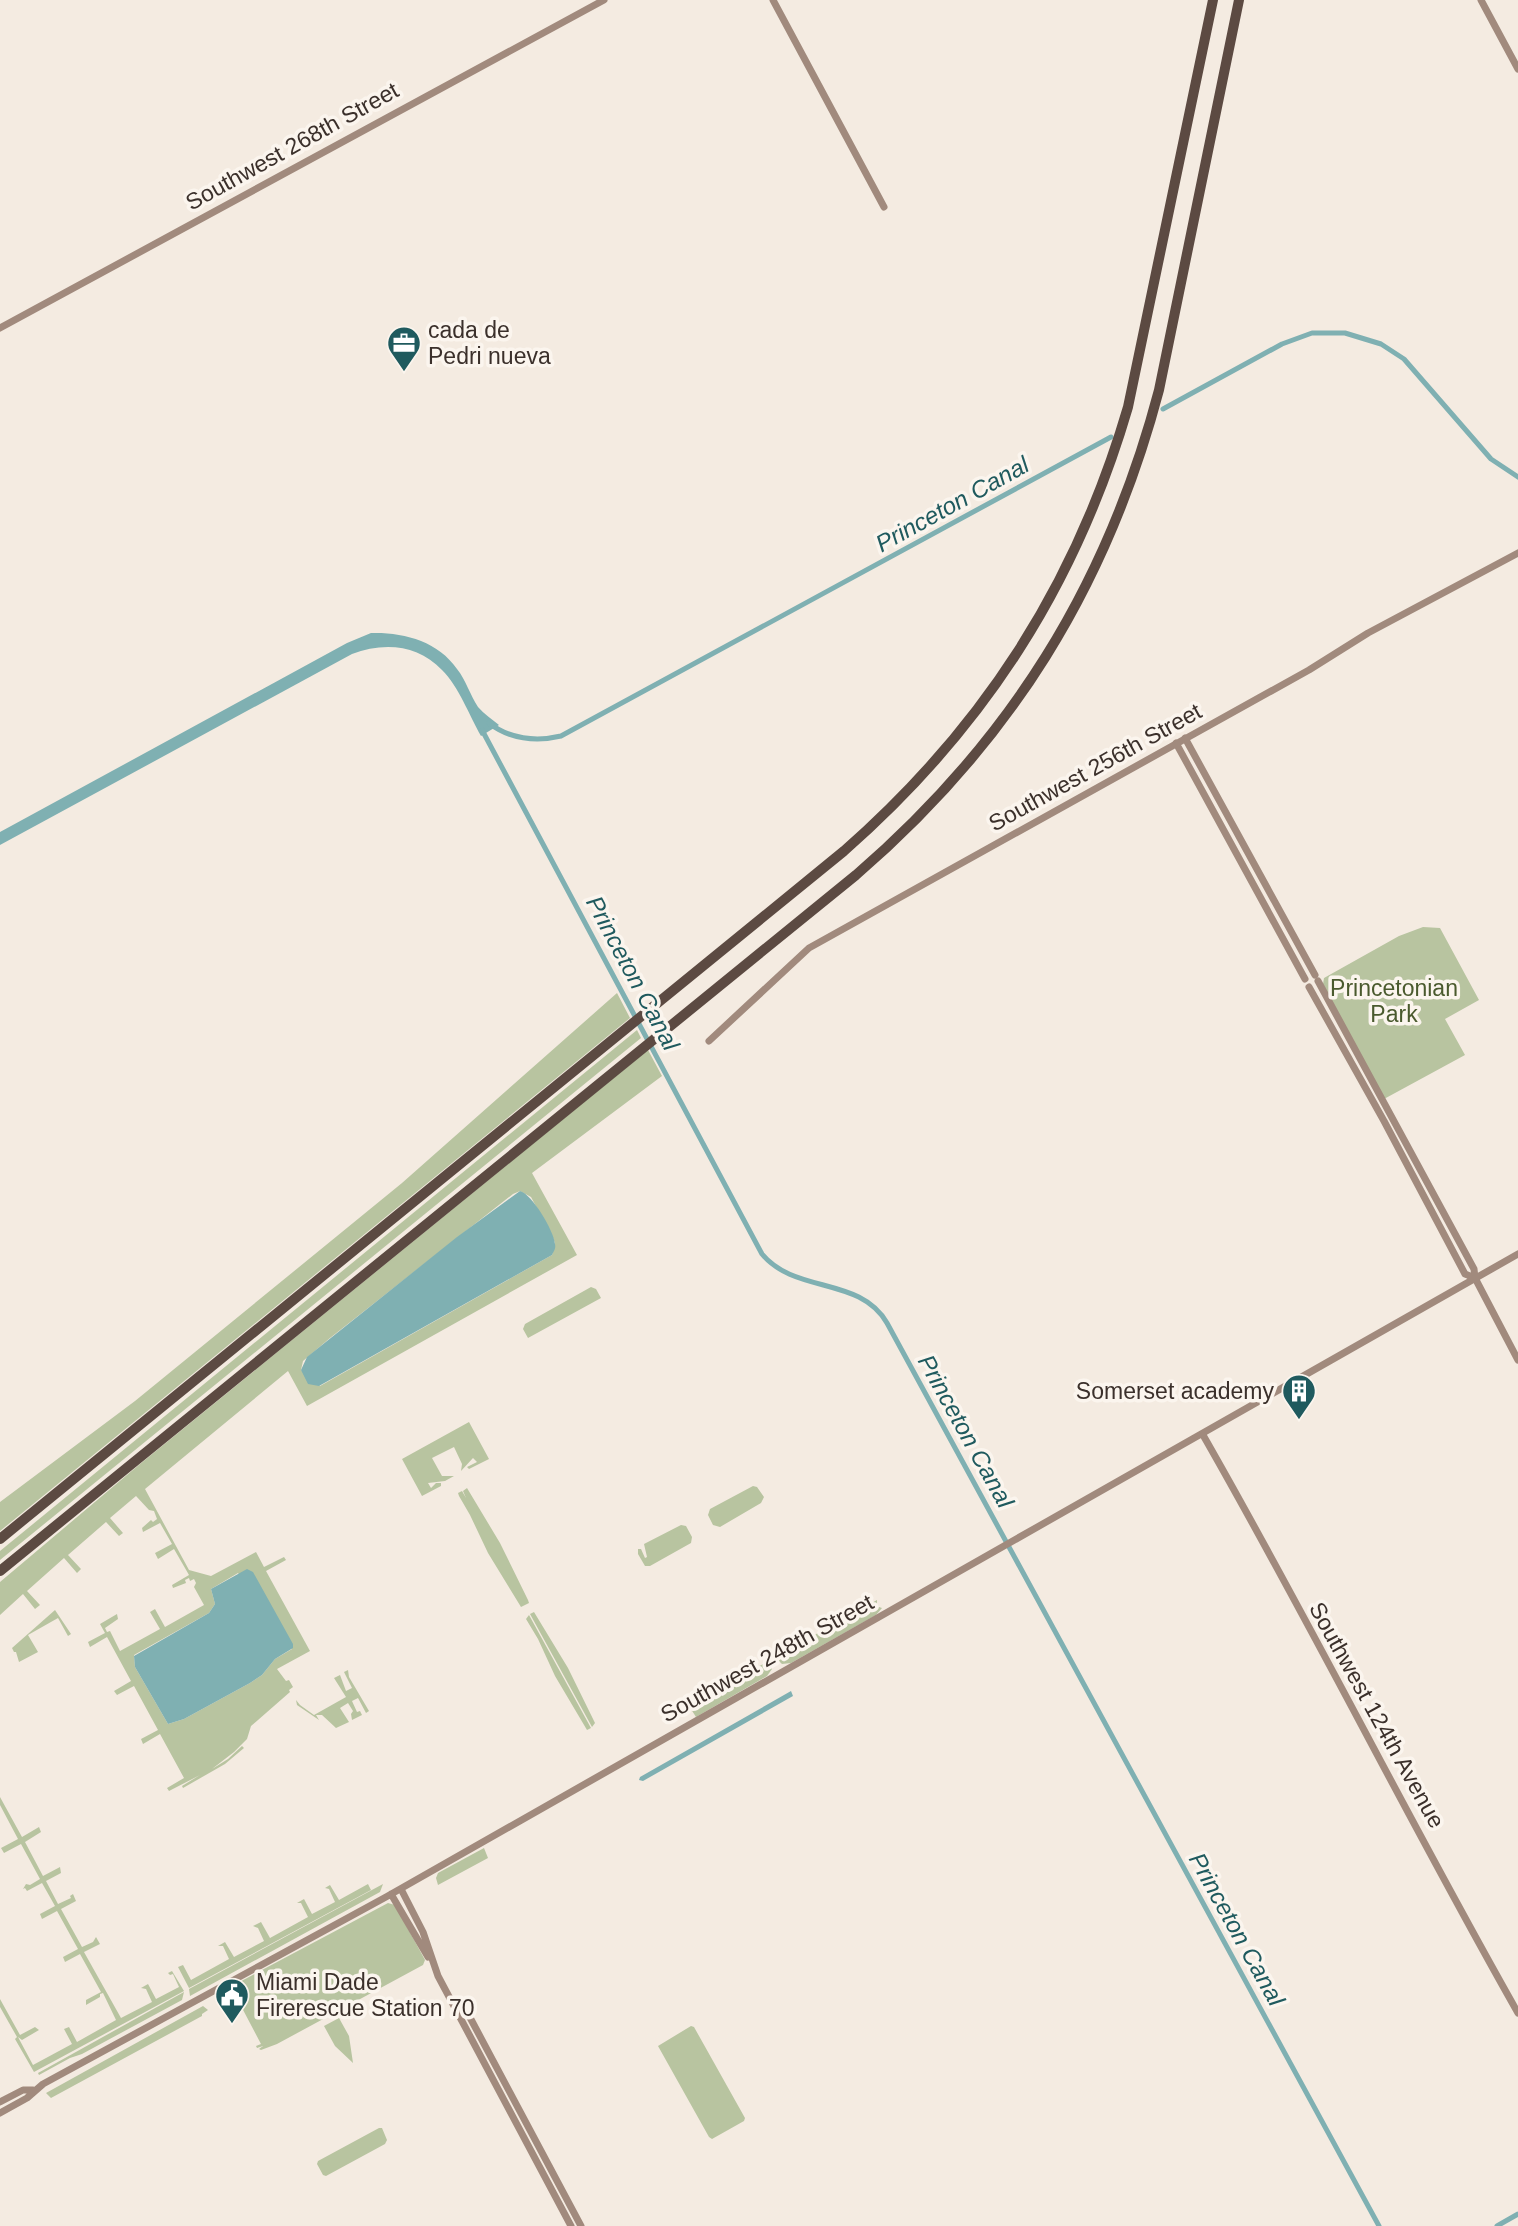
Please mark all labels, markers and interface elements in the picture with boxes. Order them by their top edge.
street label: Southwest 268th Street [181,76,403,215]
place label: cada de Pedri nueva [428,317,551,369]
office icon: cada de Pedri nueva [385,324,423,373]
water label: Princeton Canal [871,450,1034,557]
street label: Southwest 256th Street [984,697,1206,836]
water label: Princeton Canal [581,891,685,1055]
park label: Princetonian Park [1330,975,1458,1027]
water label: Princeton Canal [913,1350,1020,1513]
building icon: Somerset academy [1280,1372,1318,1421]
place label: Somerset academy [1076,1378,1274,1404]
street label: Southwest 248th Street [656,1588,878,1727]
street label: Southwest 124th Avenue [1304,1598,1450,1832]
water label: Princeton Canal [1184,1848,1291,2011]
place label: Miami Dade Firerescue Station 70 [256,1969,475,2021]
public building icon: Miami Dade Firerescue Station 70 [213,1976,251,2025]

